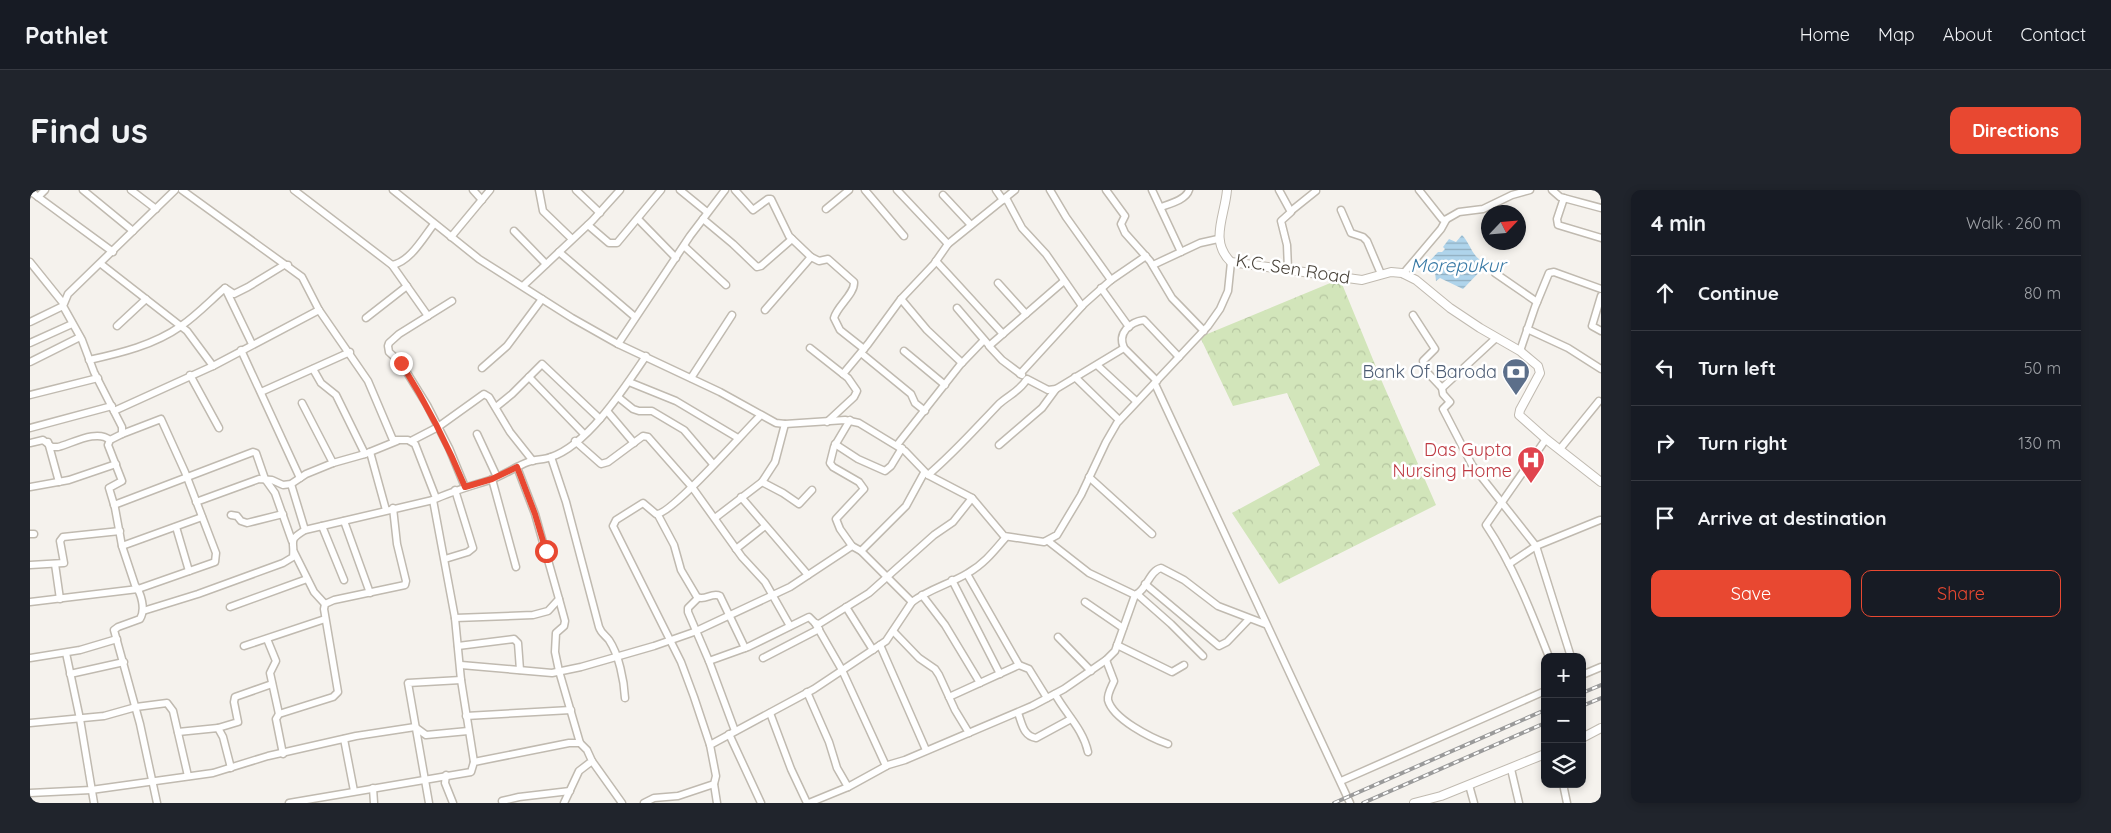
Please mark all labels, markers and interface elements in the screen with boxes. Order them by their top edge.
text: Pathlet [25,20,109,50]
text: Home [1800,23,1850,46]
text: Map [1878,23,1915,46]
text: About [1943,23,1993,46]
text: Contact [2021,23,2086,46]
button: Directions [1950,107,2081,154]
text: Find us [30,108,148,152]
north arrow [1481,205,1526,250]
text: 4 min [1651,210,1706,236]
text: Walk · 260 m [1966,213,2061,233]
street label: K.C. Sen Road [1234,248,1352,289]
water label: Morepukur [1410,253,1508,277]
icon: ahead [1651,279,1679,307]
text: Continue [1698,281,1779,305]
text: 80 m [2024,283,2061,303]
route end [390,352,413,375]
icon: left [1651,354,1679,382]
text: Turn left [1698,356,1776,380]
bank icon: Bank Of Baroda [1501,357,1531,396]
text: 50 m [2024,358,2061,378]
place label: Bank Of Baroda [1362,360,1497,383]
icon: right [1651,429,1679,457]
text: Turn right [1698,431,1787,455]
text: 130 m [2018,433,2061,453]
place label: Das Gupta Nursing Home [1392,438,1512,482]
hospital icon: Das Gupta Nursing Home [1516,445,1546,484]
icon: arrive [1651,504,1679,532]
text: Arrive at destination [1698,506,1887,530]
route start [535,540,558,563]
button: Save [1651,570,1851,617]
button: Share [1861,570,2061,617]
map controls [1541,653,1586,788]
button: + [1541,653,1586,698]
button: − [1541,698,1586,743]
button: layers [1541,743,1586,788]

